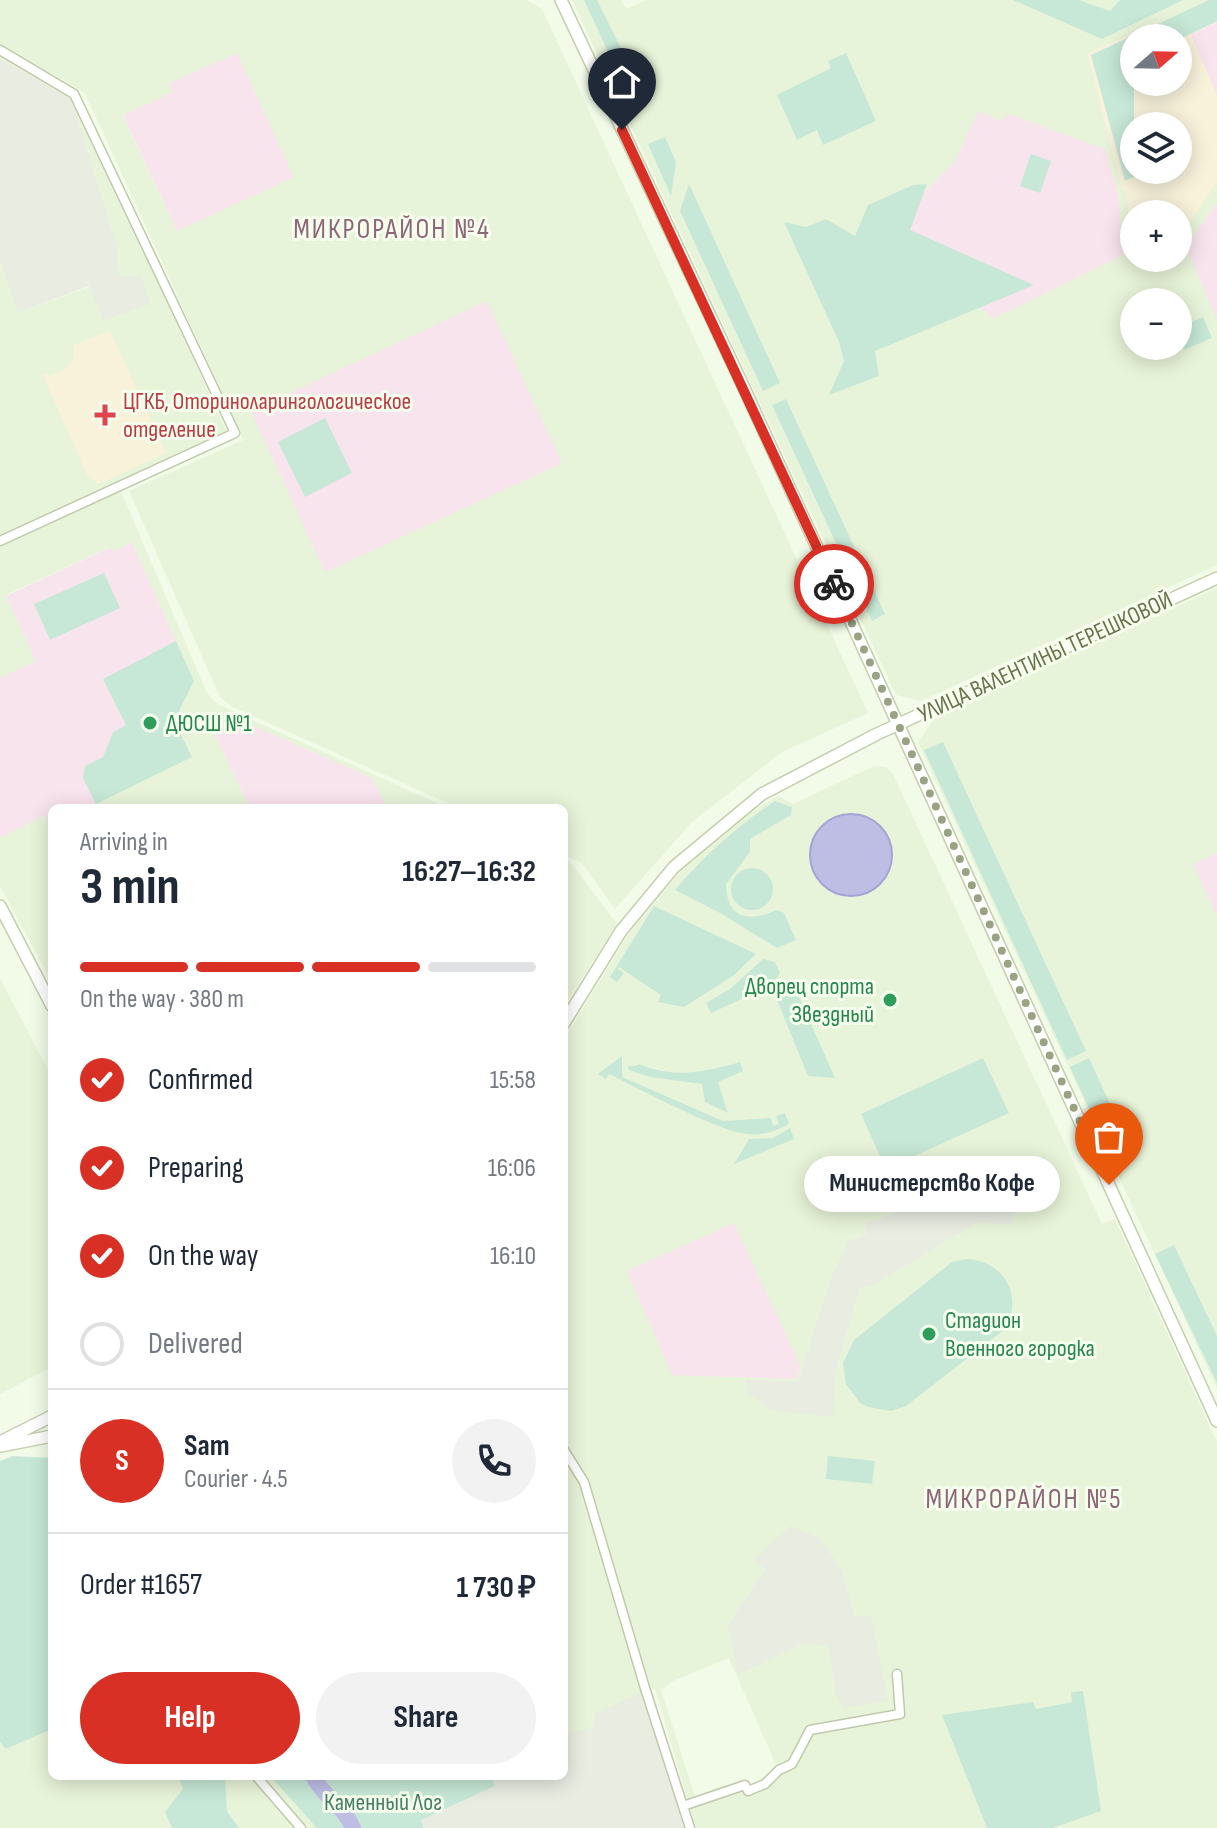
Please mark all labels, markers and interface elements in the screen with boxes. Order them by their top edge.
north arrow [1120,24,1192,96]
map controls [1120,24,1192,360]
pin [588,48,656,130]
icon: home [600,60,644,104]
button: layers [1120,112,1192,184]
button: + [1120,200,1192,272]
district label: МИКРОРАЙОН №4 [293,213,491,246]
button: − [1120,288,1192,360]
place label: ЦГКБ, Оториноларингологическое отделение [123,387,411,444]
marker: ЦГКБ, Оториноларингологическое отделение [94,404,116,426]
courier [794,544,874,624]
icon: bike [812,562,856,606]
street label: УЛИЦА ВАЛЕНТИНЫ ТЕРЕШКОВОЙ [913,585,1177,729]
place label: ДЮСШ №1 [166,709,252,738]
marker: ДЮСШ №1 [141,714,159,732]
text: Arriving in [80,827,168,858]
text: 16:27–16:32 [402,854,536,890]
text: 3 min [80,856,180,919]
place label: Дворец спорта Звездный [745,972,874,1029]
text: On the way · 380 m [80,984,244,1015]
marker: Дворец спорта Звездный [881,991,899,1009]
icon: check [80,1058,124,1102]
text: Confirmed [148,1062,253,1098]
text: 15:58 [490,1065,536,1096]
pin [1075,1103,1143,1185]
icon: bag [1087,1115,1131,1159]
icon: check [80,1146,124,1190]
text: Preparing [148,1150,244,1186]
text: 16:06 [488,1153,536,1184]
callout: Министерство Кофе [805,1157,1061,1213]
text: Министерство Кофе [829,1168,1035,1199]
icon: check [80,1234,124,1278]
text: On the way [148,1238,258,1274]
text: 16:10 [490,1241,536,1272]
place label: Стадион Военного городка [945,1306,1095,1363]
marker: Стадион Военного городка [920,1325,938,1343]
text: Delivered [148,1326,243,1362]
button: phone [452,1419,536,1503]
text: Sam [184,1428,230,1464]
text: S [115,1443,129,1479]
text: Courier · 4.5 [184,1464,288,1495]
district label: МИКРОРАЙОН №5 [925,1483,1123,1516]
text: Order #1657 [80,1567,202,1603]
text: 1 730 ₽ [457,1570,536,1606]
button: Help [80,1672,300,1764]
button: Share [316,1672,536,1764]
park label: Каменный Лог [324,1788,442,1817]

